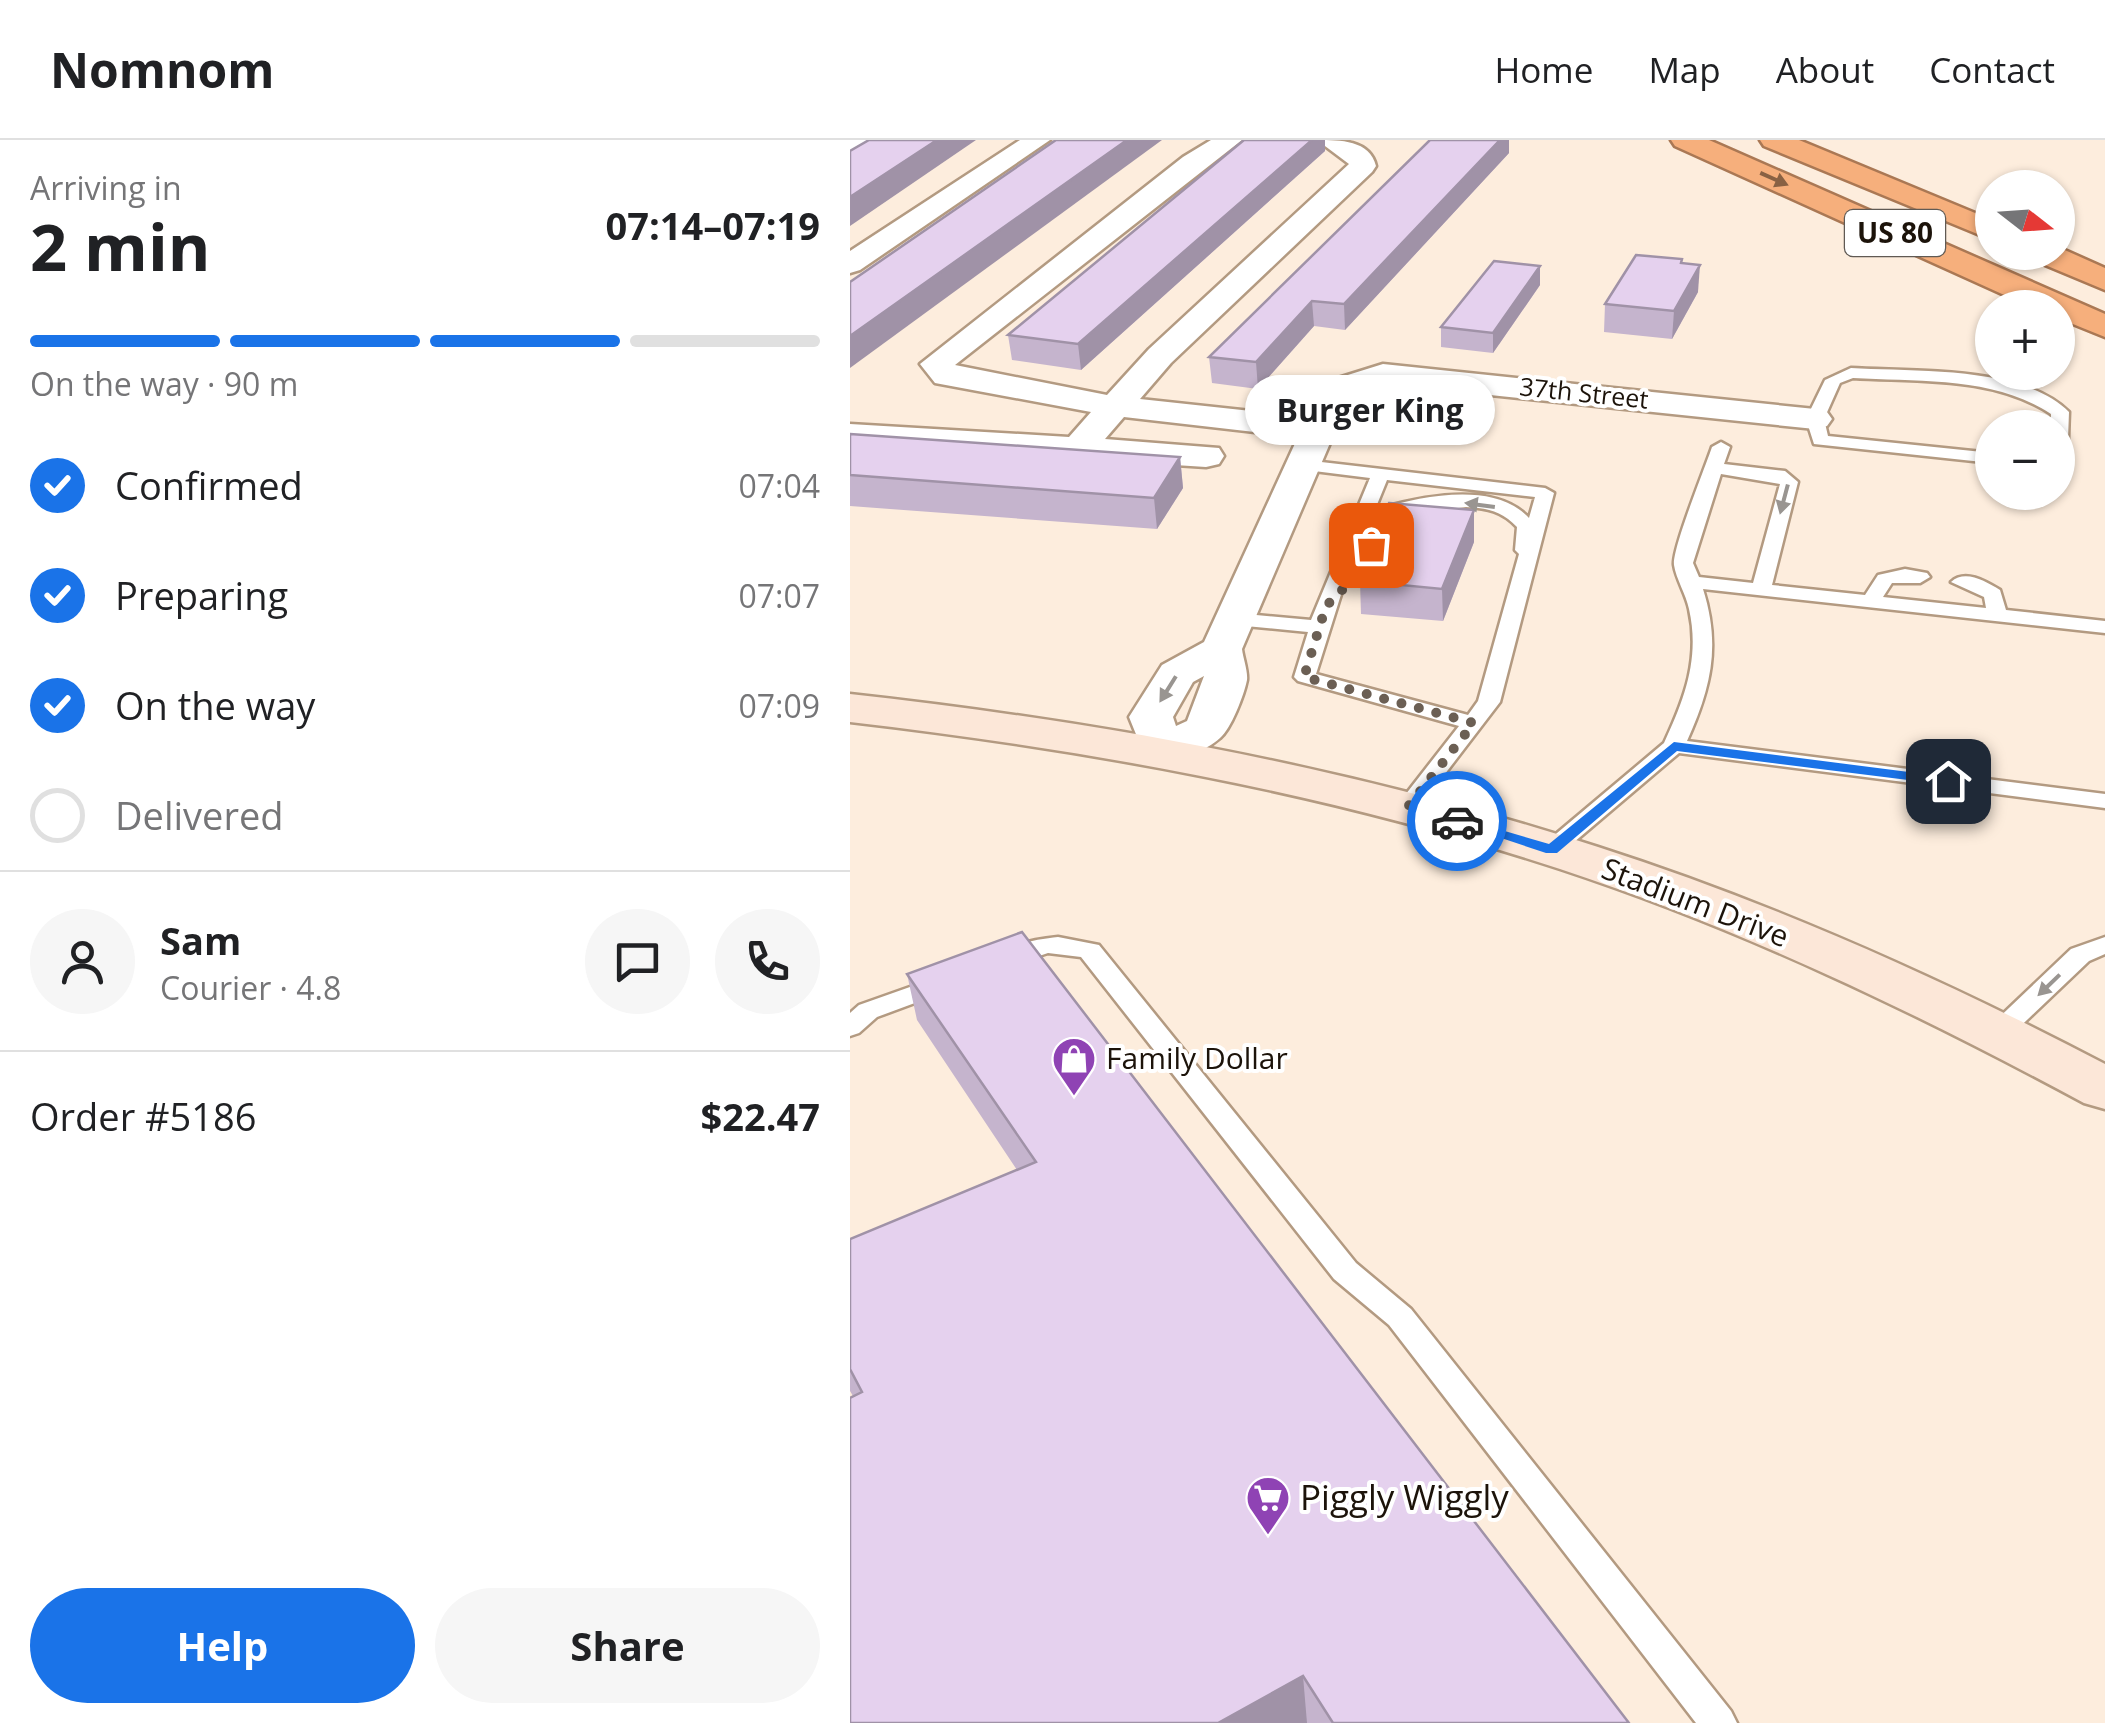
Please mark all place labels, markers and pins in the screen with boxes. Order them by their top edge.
callout: Burger King [1246,375,1496,445]
pin [1329,503,1414,588]
pin [1906,739,1991,824]
shop icon: Family Dollar [1051,1036,1097,1097]
place label: Family Dollar [1106,1037,1288,1078]
place label: Piggly Wiggly [1300,1473,1509,1520]
supermarket icon: Piggly Wiggly [1245,1475,1291,1536]

